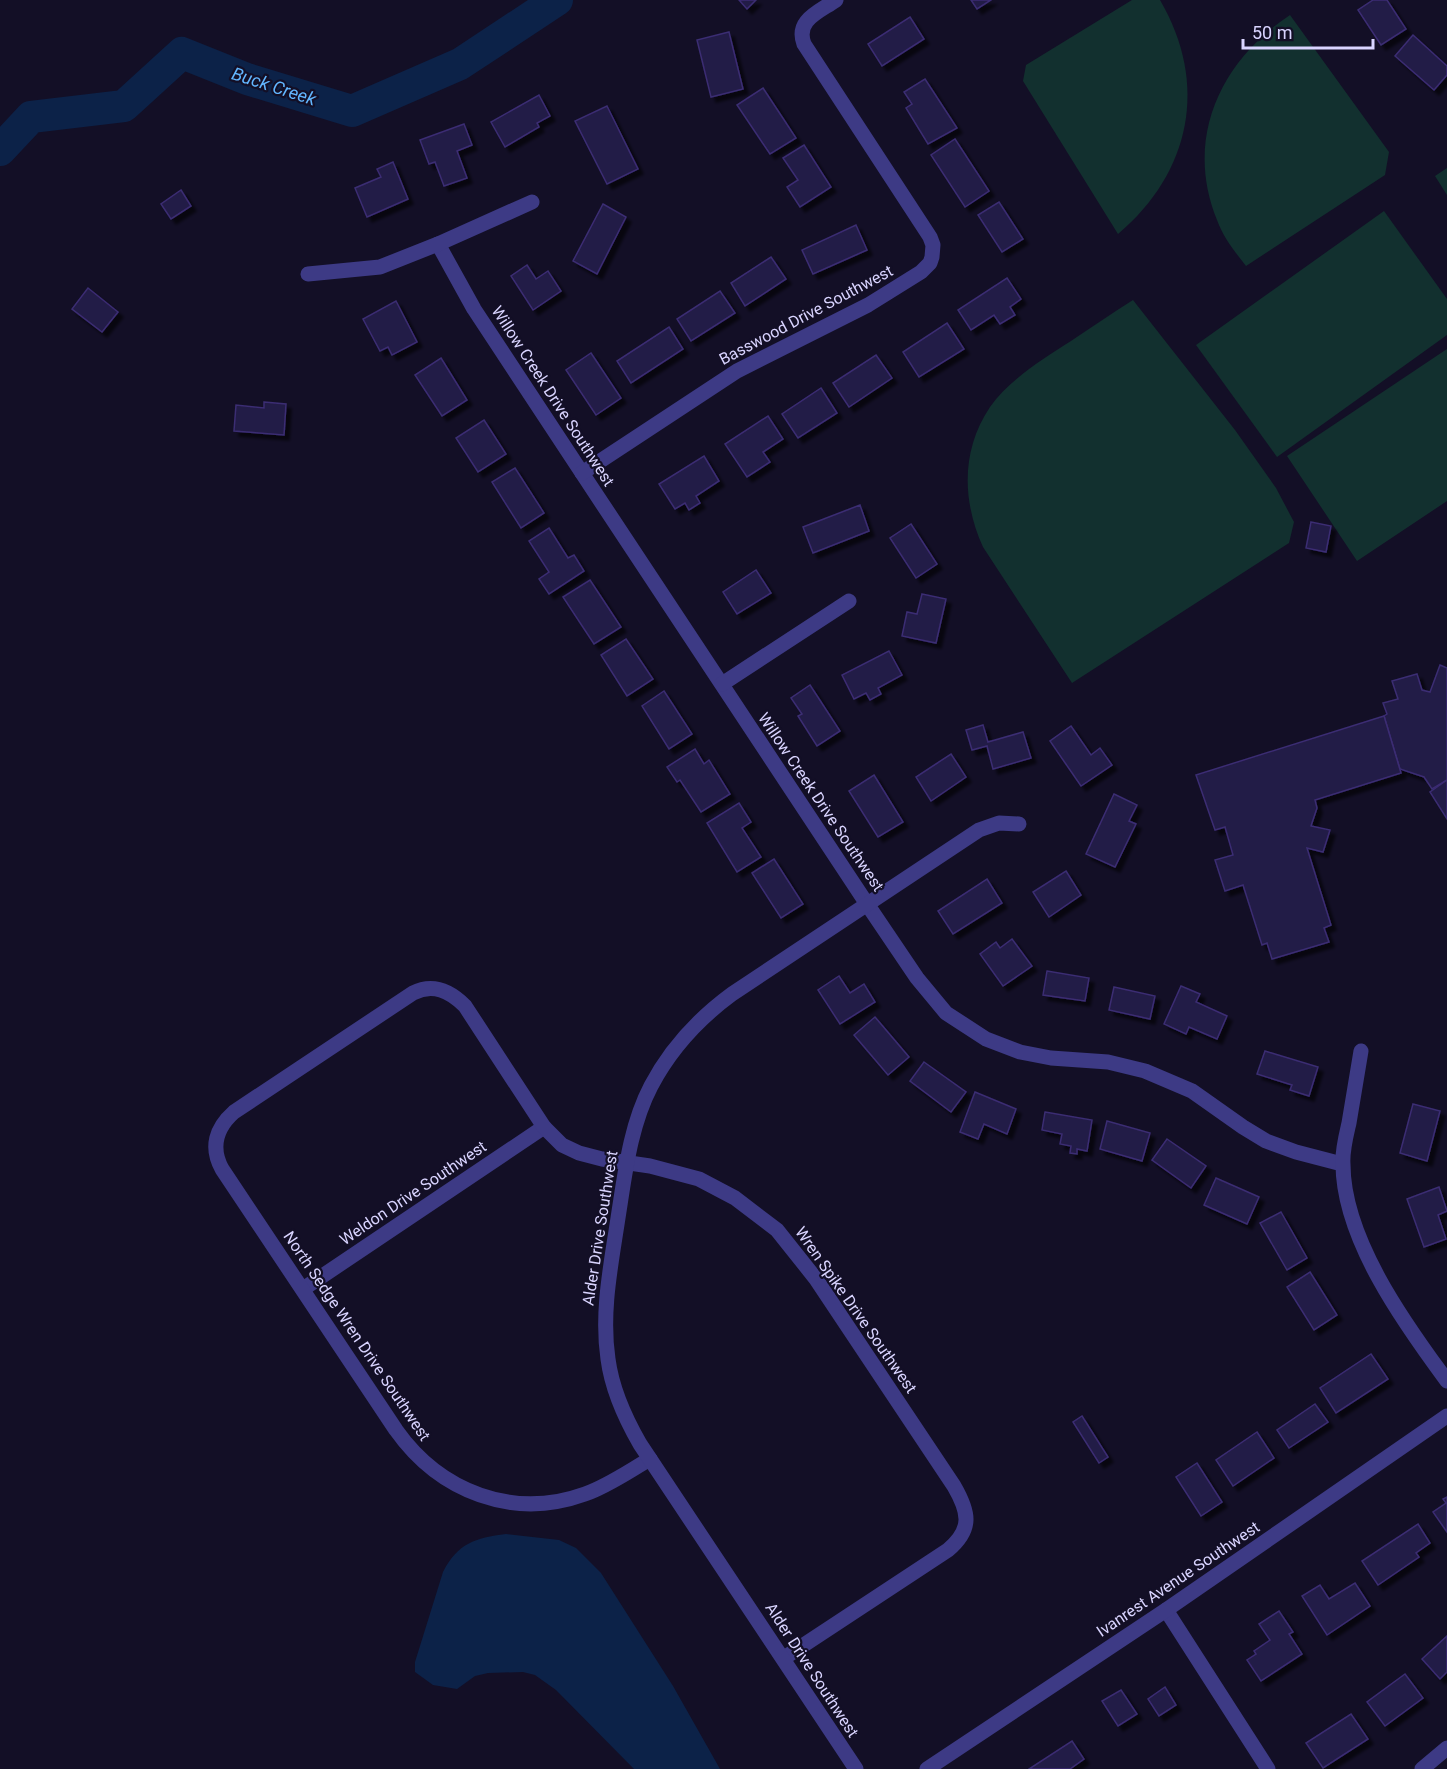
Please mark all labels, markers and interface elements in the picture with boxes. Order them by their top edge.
scale bar [1243,12,1374,50]
text: 50 m [1252,22,1292,43]
water label: Buck Creek [229,63,320,110]
street label: Basswood Drive Southwest [716,261,896,369]
street label: Willow Creek Drive Southwest [488,302,618,490]
street label: Willow Creek Drive Southwest [754,709,888,895]
street label: Weldon Drive Southwest [336,1137,490,1249]
street label: Alder Drive Southwest [578,1149,622,1307]
street label: Wren Spike Drive Southwest [791,1223,921,1397]
street label: North Sedge Wren Drive Southwest [280,1228,434,1444]
street label: Ivanrest Avenue Southwest [1093,1517,1263,1641]
street label: Alder Drive Southwest [761,1599,863,1741]

